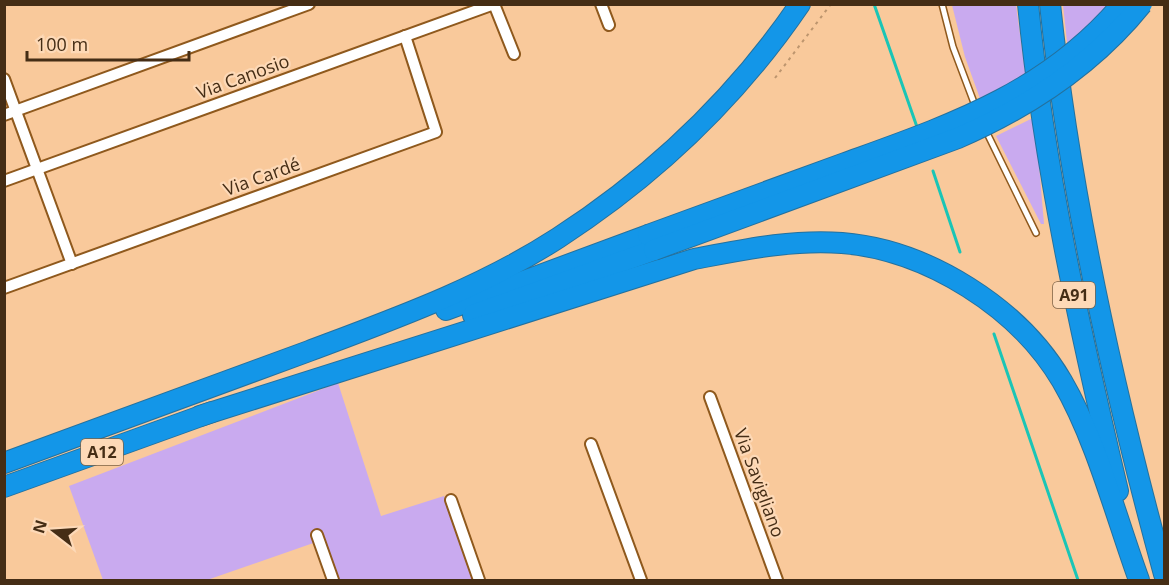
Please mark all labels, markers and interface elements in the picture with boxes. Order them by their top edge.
scale bar [27,24,189,62]
text: 100 m [36,32,88,56]
street label: Via Canosio [193,48,292,104]
street label: Via Cardé [220,151,303,201]
road number: A91 [1053,282,1095,308]
street label: Via Savigliano [729,425,791,540]
road number: A12 [81,439,123,465]
north arrow [24,501,84,561]
text: N [27,517,52,536]

